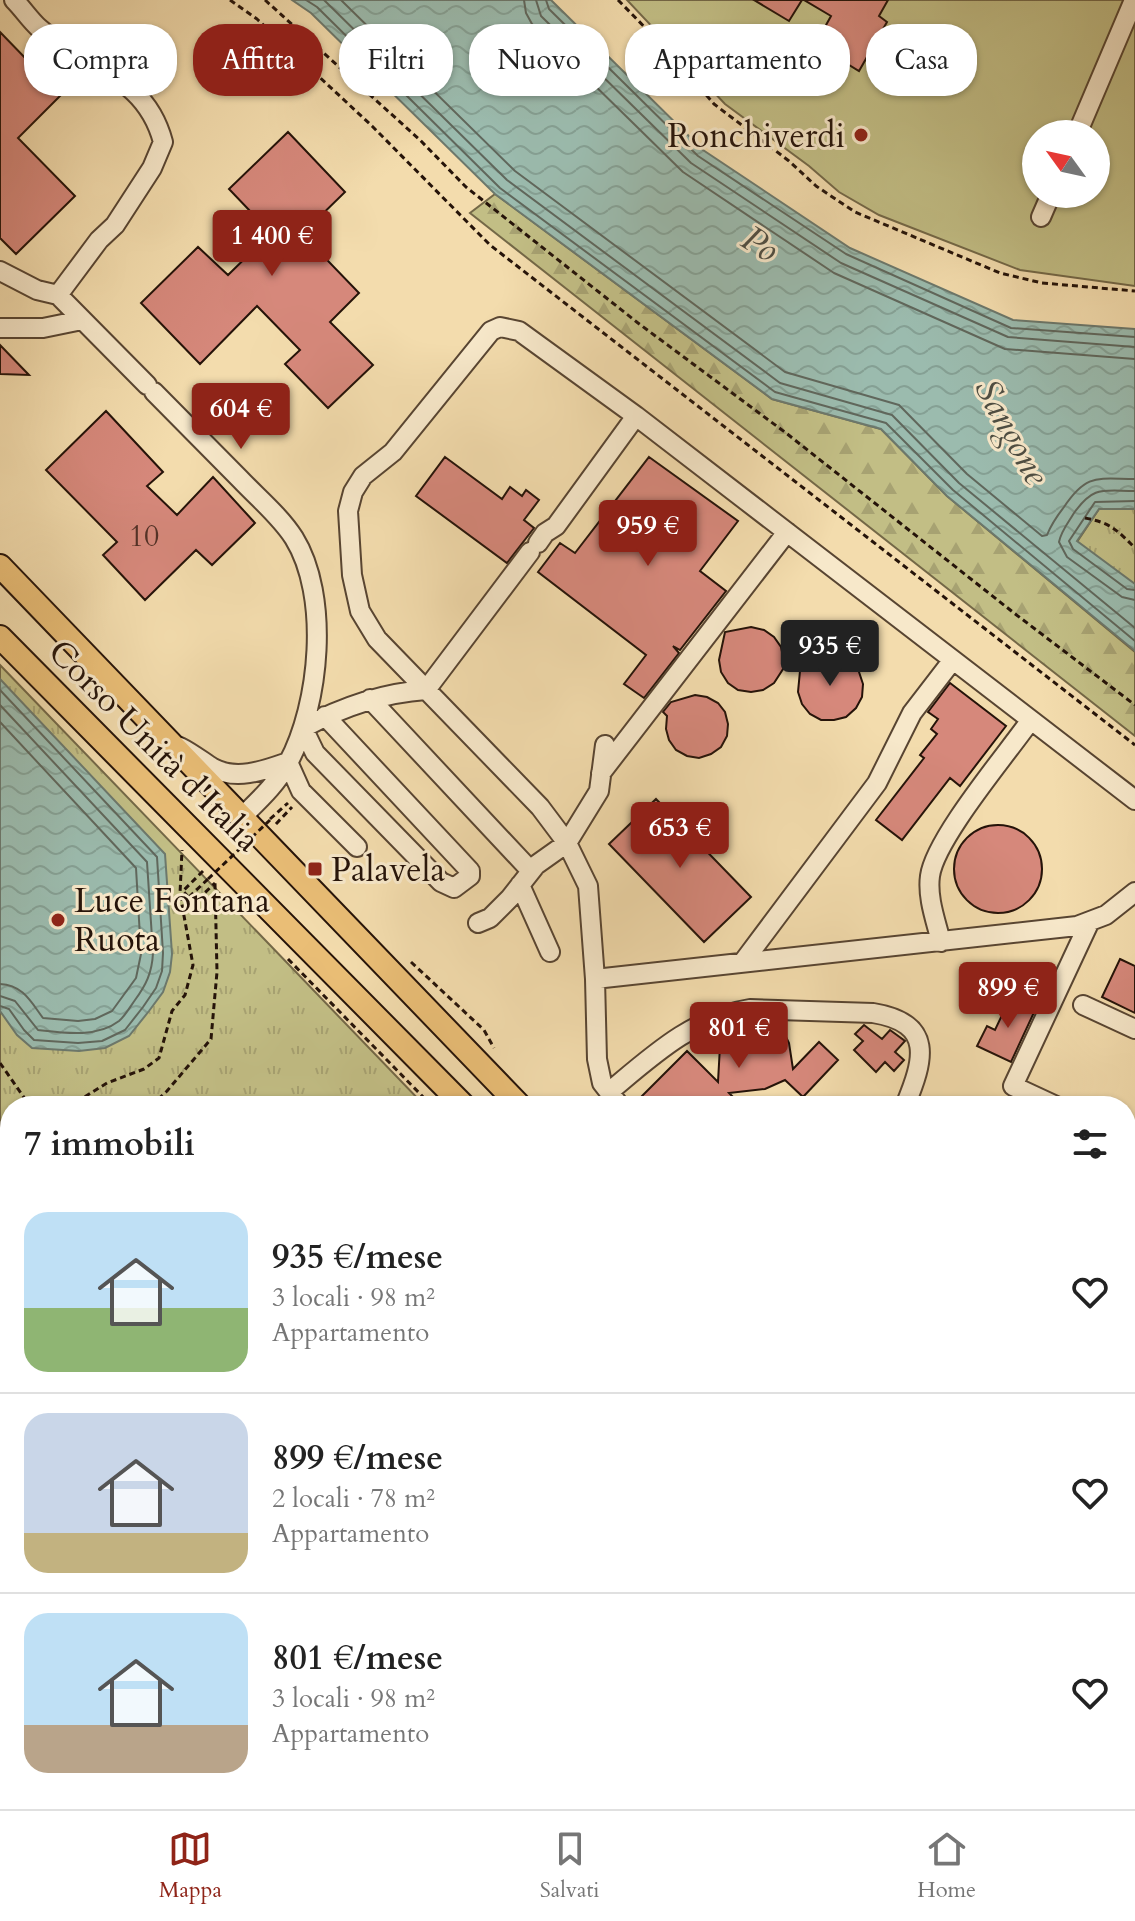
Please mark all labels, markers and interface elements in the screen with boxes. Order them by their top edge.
chip: Compra [24,24,177,96]
chip: Affitta [193,24,323,96]
chip: Filtri [339,24,453,96]
chip: Nuovo [469,24,609,96]
chip: Appartamento [625,24,850,96]
chip: Casa [866,24,977,96]
place label: Ronchiverdi [667,113,845,159]
north arrow [1022,120,1110,208]
map controls [1022,120,1110,208]
marker: Ronchiverdi [852,126,870,144]
pin: 1 400 € [198,210,346,278]
water label: Po [732,214,788,275]
text: 1 400 € [231,218,313,253]
water label: Sangone [962,369,1062,495]
pin: 604 € [185,383,297,451]
text: 604 € [210,391,272,426]
pin: 959 € [592,500,704,568]
text: 959 € [617,508,679,543]
house number: 10 [129,516,159,557]
pin: 935 € [774,620,886,688]
text: 935 € [799,628,861,663]
street label: Corso Unità d'Italia [38,630,271,862]
pin: 653 € [624,802,736,870]
text: 653 € [649,810,711,845]
place label: Palavela [331,847,445,893]
marker: Palavela [306,860,324,878]
place label: Luce Fontana Ruota [74,878,270,963]
marker: Luce Fontana Ruota [49,911,67,929]
pin: 899 € [952,962,1064,1030]
text: 899 € [977,970,1039,1005]
pin: 801 € [683,1002,795,1070]
text: 801 € [708,1010,770,1045]
text: 7 immobili [24,1121,195,1167]
icon: filters [1068,1122,1112,1166]
text: 935 €/mese [272,1234,443,1280]
icon: home [88,1244,184,1340]
icon: heart [1068,1270,1112,1314]
text: 3 locali · 98 m² [272,1280,435,1315]
text: Appartamento [272,1315,429,1350]
text: 899 €/mese [272,1435,443,1481]
icon: home [88,1445,184,1541]
icon: heart [1068,1471,1112,1515]
text: 2 locali · 78 m² [272,1481,435,1516]
text: Appartamento [272,1516,429,1551]
text: 801 €/mese [272,1635,443,1681]
icon: home [88,1645,184,1741]
icon: heart [1068,1671,1112,1715]
text: 3 locali · 98 m² [272,1681,435,1716]
text: Appartamento [272,1716,429,1751]
tab: Mappa [159,1827,222,1905]
tab: Salvati [540,1827,600,1905]
tab: Home [917,1827,976,1905]

